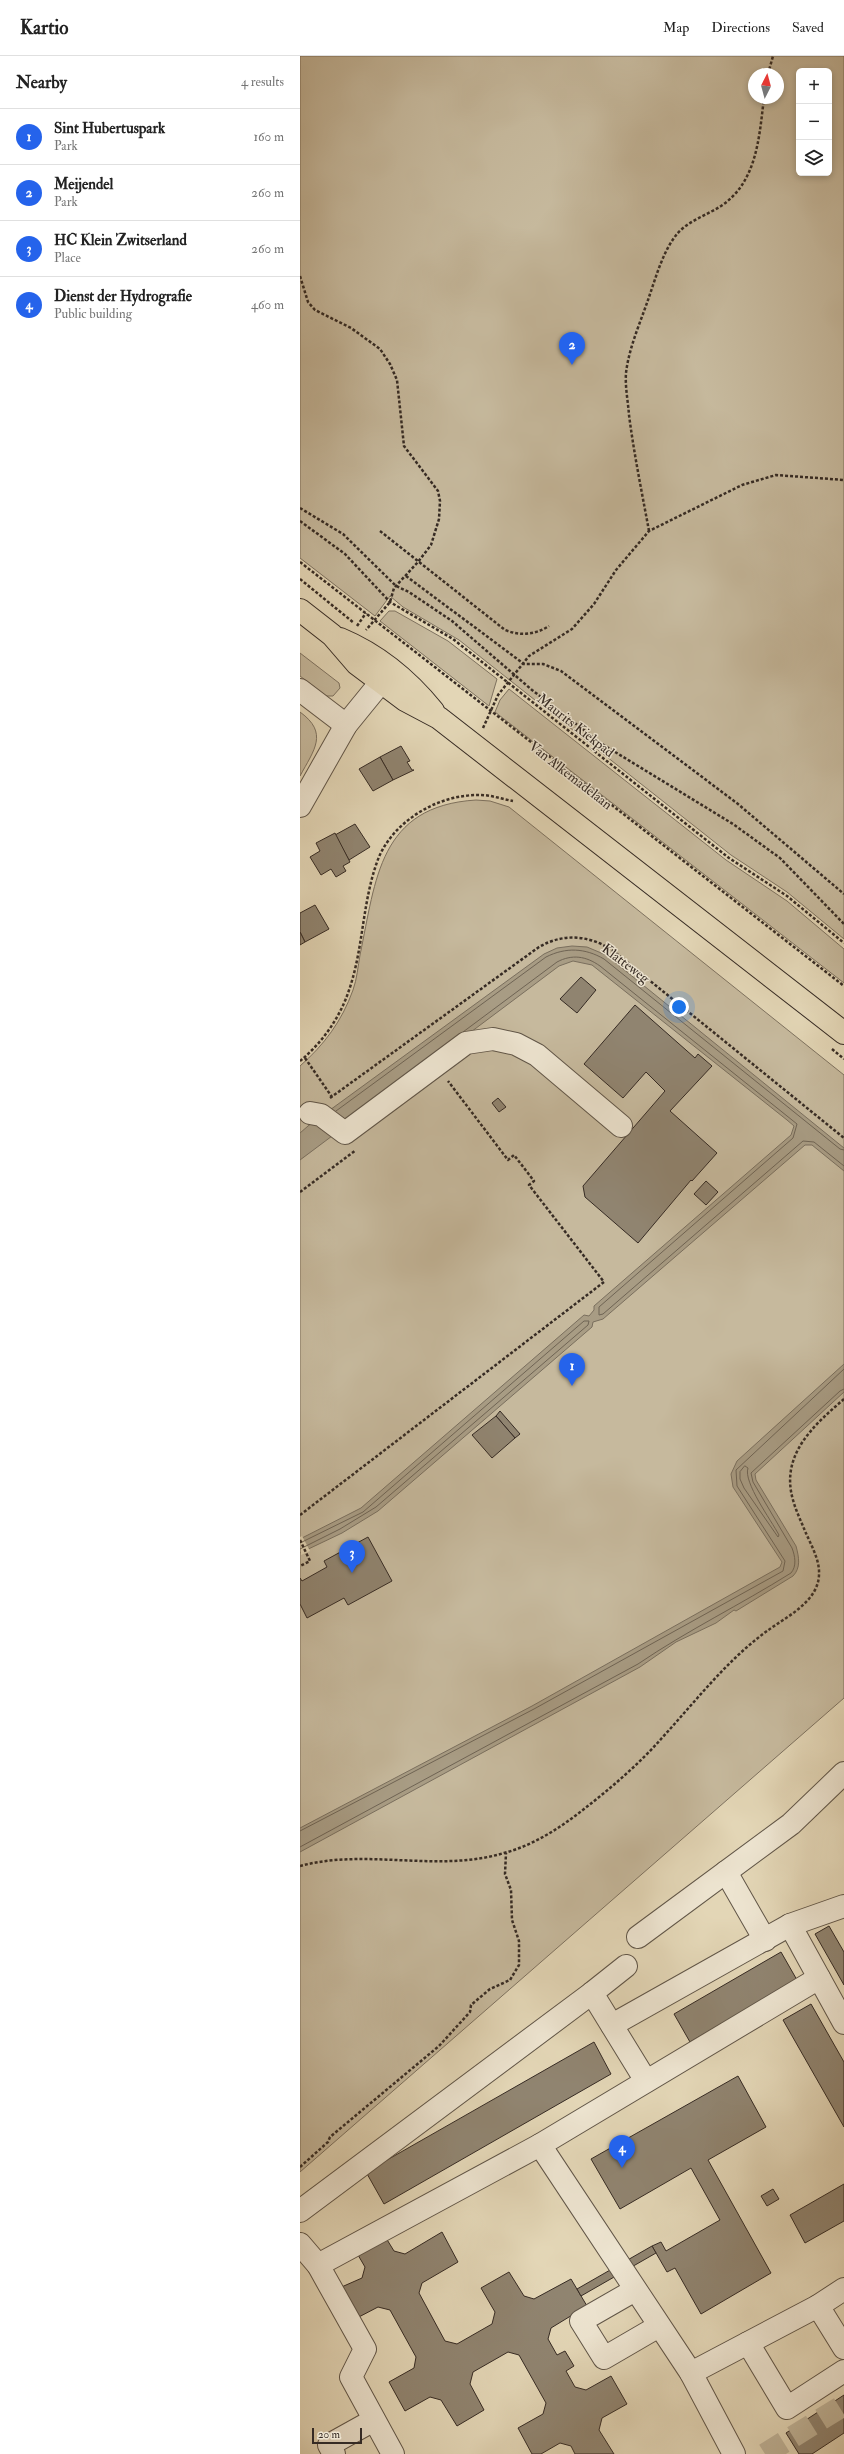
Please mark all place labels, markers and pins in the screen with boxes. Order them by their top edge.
pin: 2 [559,332,585,365]
pin: 1 [559,1353,585,1386]
pin: 3 [339,1540,365,1573]
pin: 4 [609,2135,635,2168]

